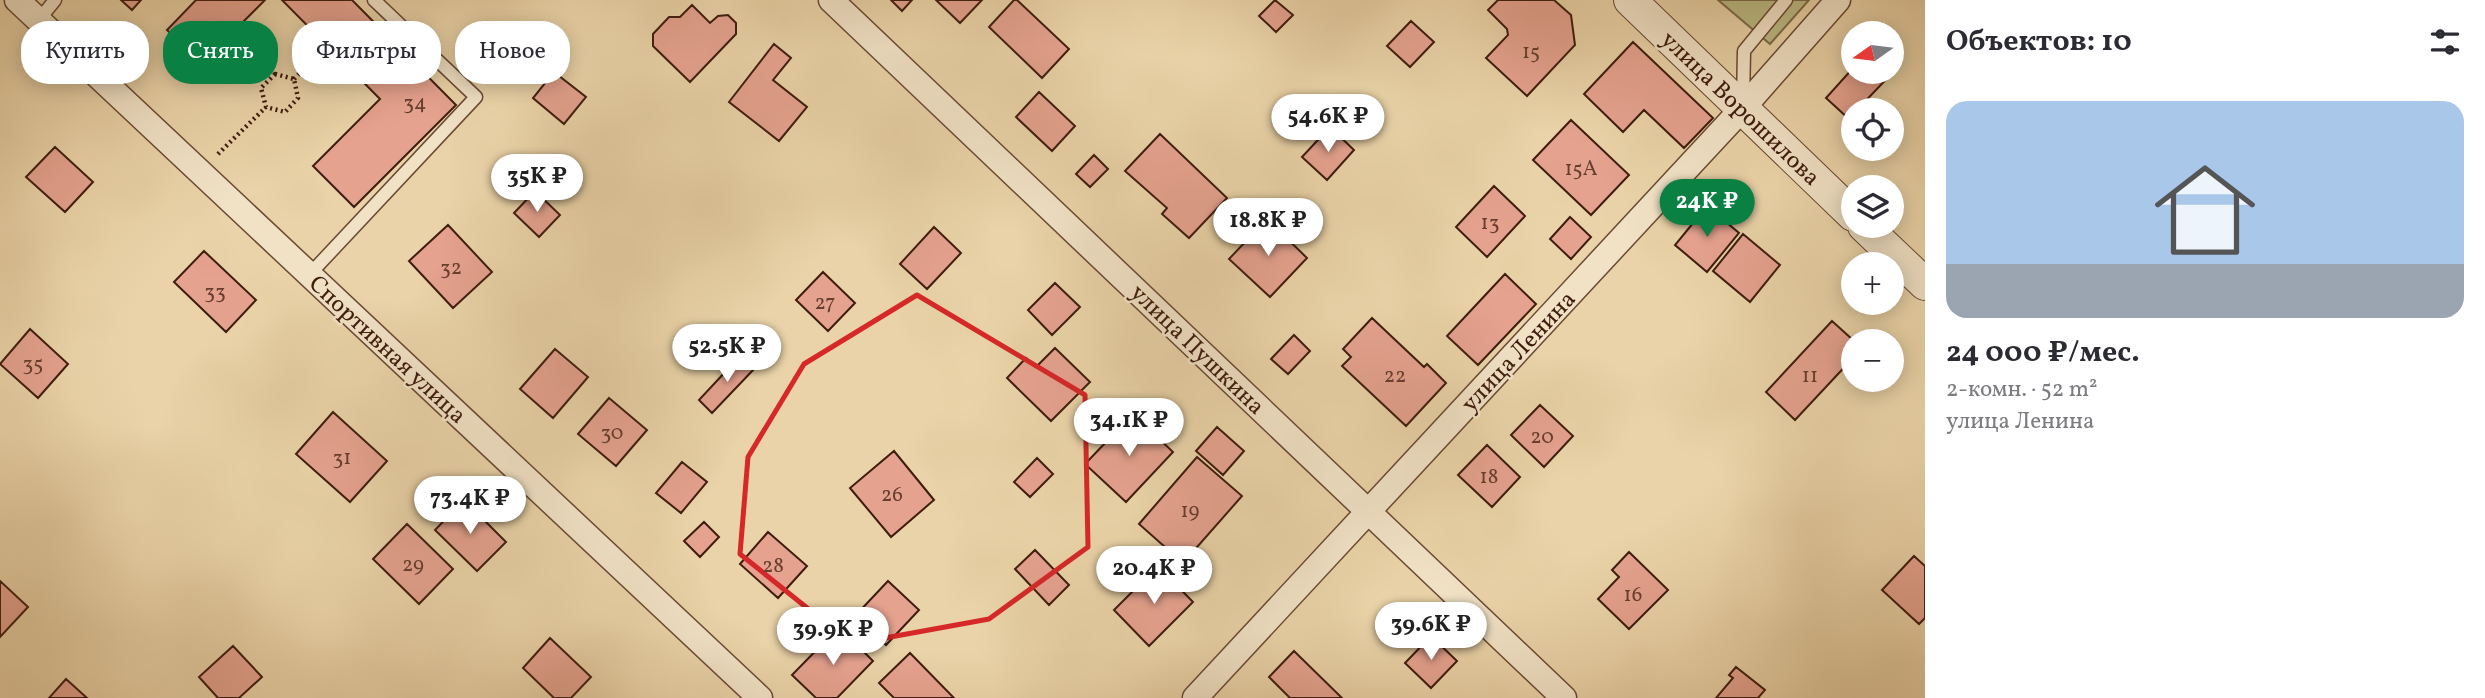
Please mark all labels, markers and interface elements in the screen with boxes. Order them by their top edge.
chip: Купить [21,21,149,84]
chip: Снять [163,21,278,84]
chip: Фильтры [292,21,441,84]
chip: Новое [455,21,570,84]
north arrow [1841,21,1904,84]
map controls [1841,21,1904,392]
text: Объектов: 10 [1946,21,2132,63]
icon: filters [2426,23,2464,61]
street label: улица Ворошилова [1652,24,1827,195]
house number: 15 [1522,38,1540,67]
house number: 34 [403,89,427,118]
pin: 54.6K ₽ [1263,94,1393,154]
button: locate [1841,98,1904,161]
text: 54.6K ₽ [1287,101,1369,133]
icon: home [2142,147,2268,273]
pin: 35K ₽ [488,154,586,214]
house number: 15А [1564,155,1598,184]
text: 35K ₽ [507,161,567,193]
button: layers [1841,175,1904,238]
pin: 24K ₽ [1658,180,1756,239]
text: 24K ₽ [1676,186,1738,218]
pin: 18.8K ₽ [1203,198,1333,258]
text: 18.8K ₽ [1229,205,1307,237]
house number: 13 [1481,209,1499,238]
button: + [1841,252,1904,315]
house number: 32 [440,254,462,283]
street label: Спортивная улица [300,268,473,433]
street label: улица Пушкина [1122,277,1272,424]
house number: 33 [204,278,226,307]
street label: улица Ленина [1454,284,1585,421]
house number: 27 [815,289,835,318]
pin: 52.5K ₽ [662,324,792,384]
button: − [1841,329,1904,392]
text: 52.5K ₽ [688,331,766,363]
text: 24 000 ₽/мес. [1946,332,2140,374]
house number: 35 [23,350,43,379]
house number: 22 [1384,362,1406,391]
house number: 11 [1802,362,1818,391]
text: 2-комн. · 52 m² [1946,374,2098,406]
pin: 34.1K ₽ [1064,398,1194,458]
text: 34.1K ₽ [1090,405,1168,437]
text: улица Ленина [1946,406,2095,438]
house number: 30 [601,419,623,448]
house number: 20 [1530,423,1554,452]
house number: 31 [333,444,351,473]
house number: 18 [1480,463,1498,492]
pin: 73.4K ₽ [405,476,535,536]
house number: 26 [881,481,903,510]
text: 73.4K ₽ [430,483,510,515]
house number: 19 [1180,497,1200,526]
pin: 20.4K ₽ [1089,546,1219,606]
house number: 29 [402,551,424,580]
house number: 28 [762,552,784,581]
text: 20.4K ₽ [1112,553,1196,585]
house number: 16 [1624,581,1642,610]
pin: 39.6K ₽ [1366,602,1496,662]
pin: 39.9K ₽ [768,608,898,667]
text: 39.6K ₽ [1391,609,1471,641]
text: 39.9K ₽ [793,614,873,646]

